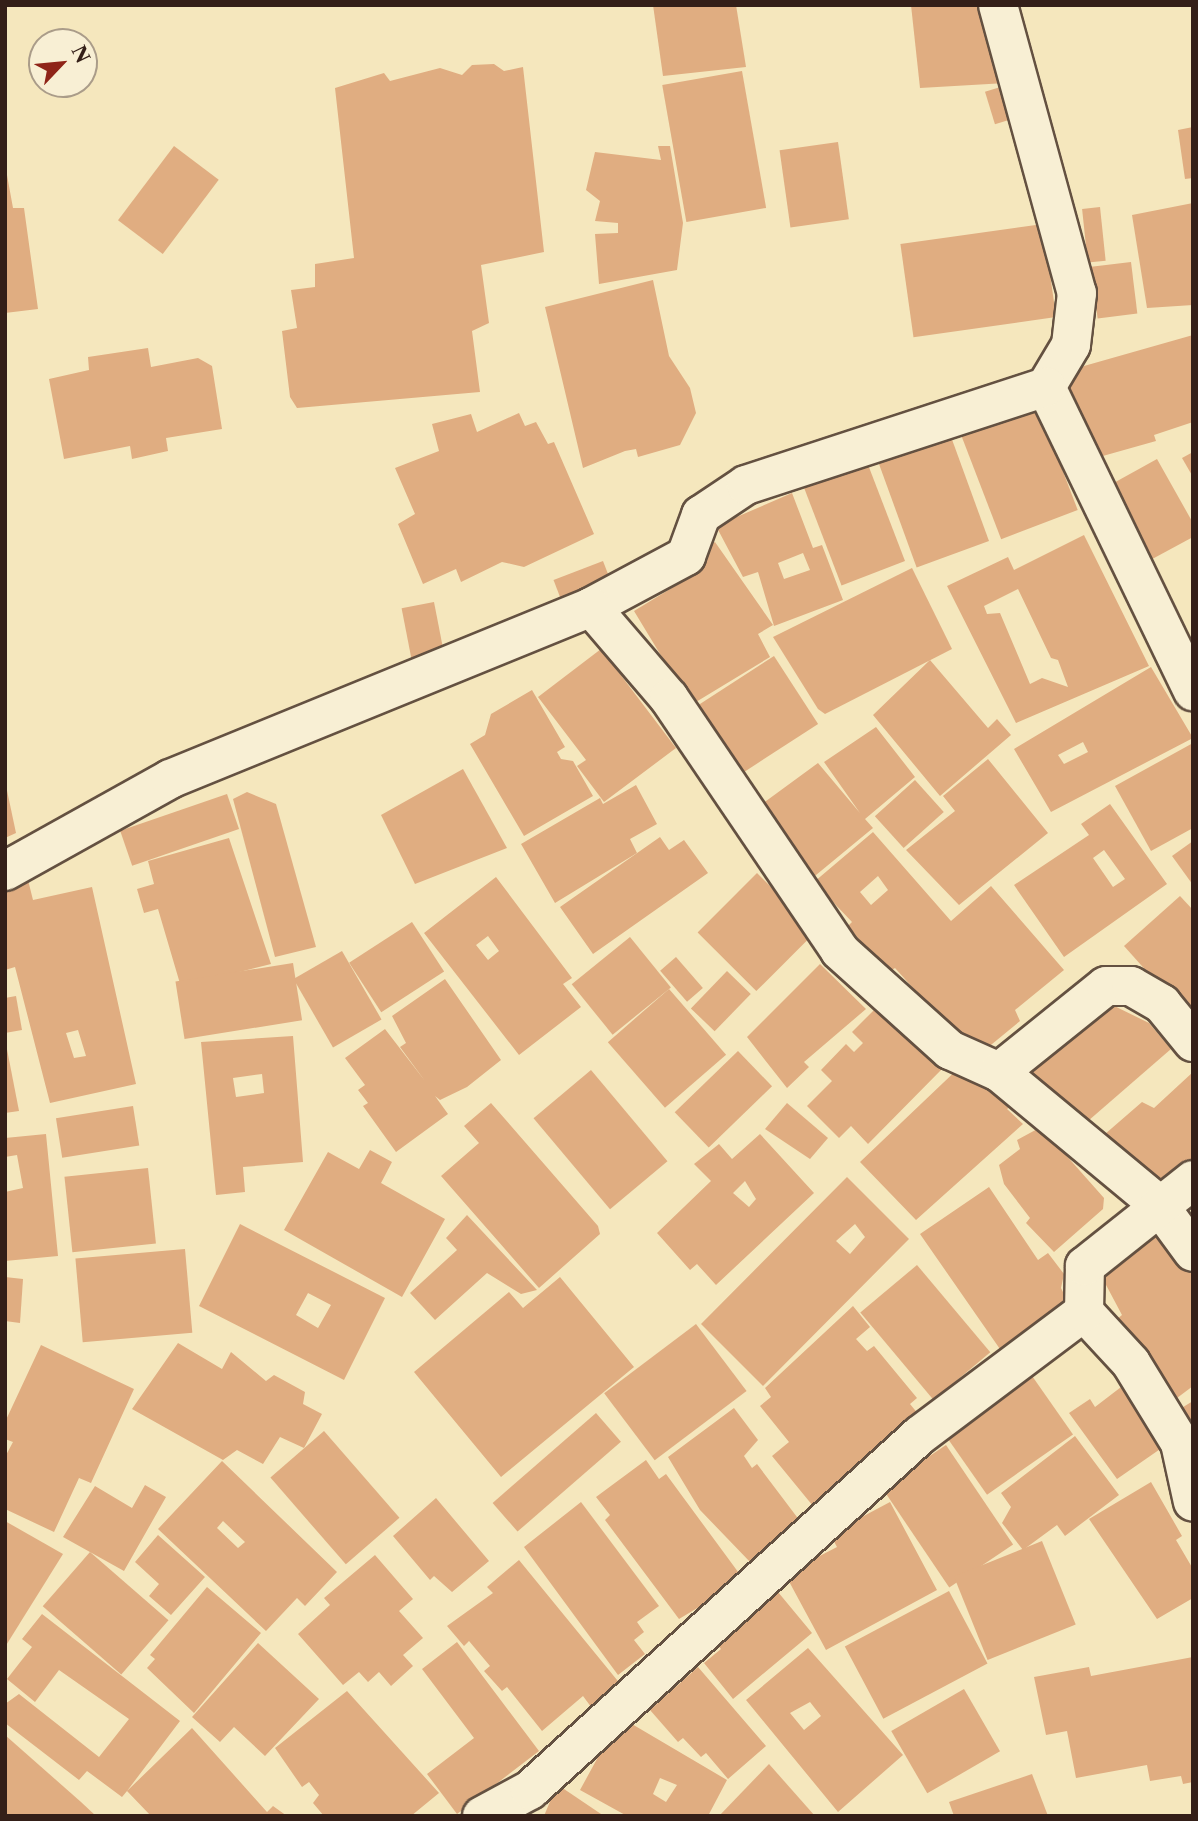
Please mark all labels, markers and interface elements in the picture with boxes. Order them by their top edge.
north arrow [28,28,98,98]
text: N [67,42,94,67]

